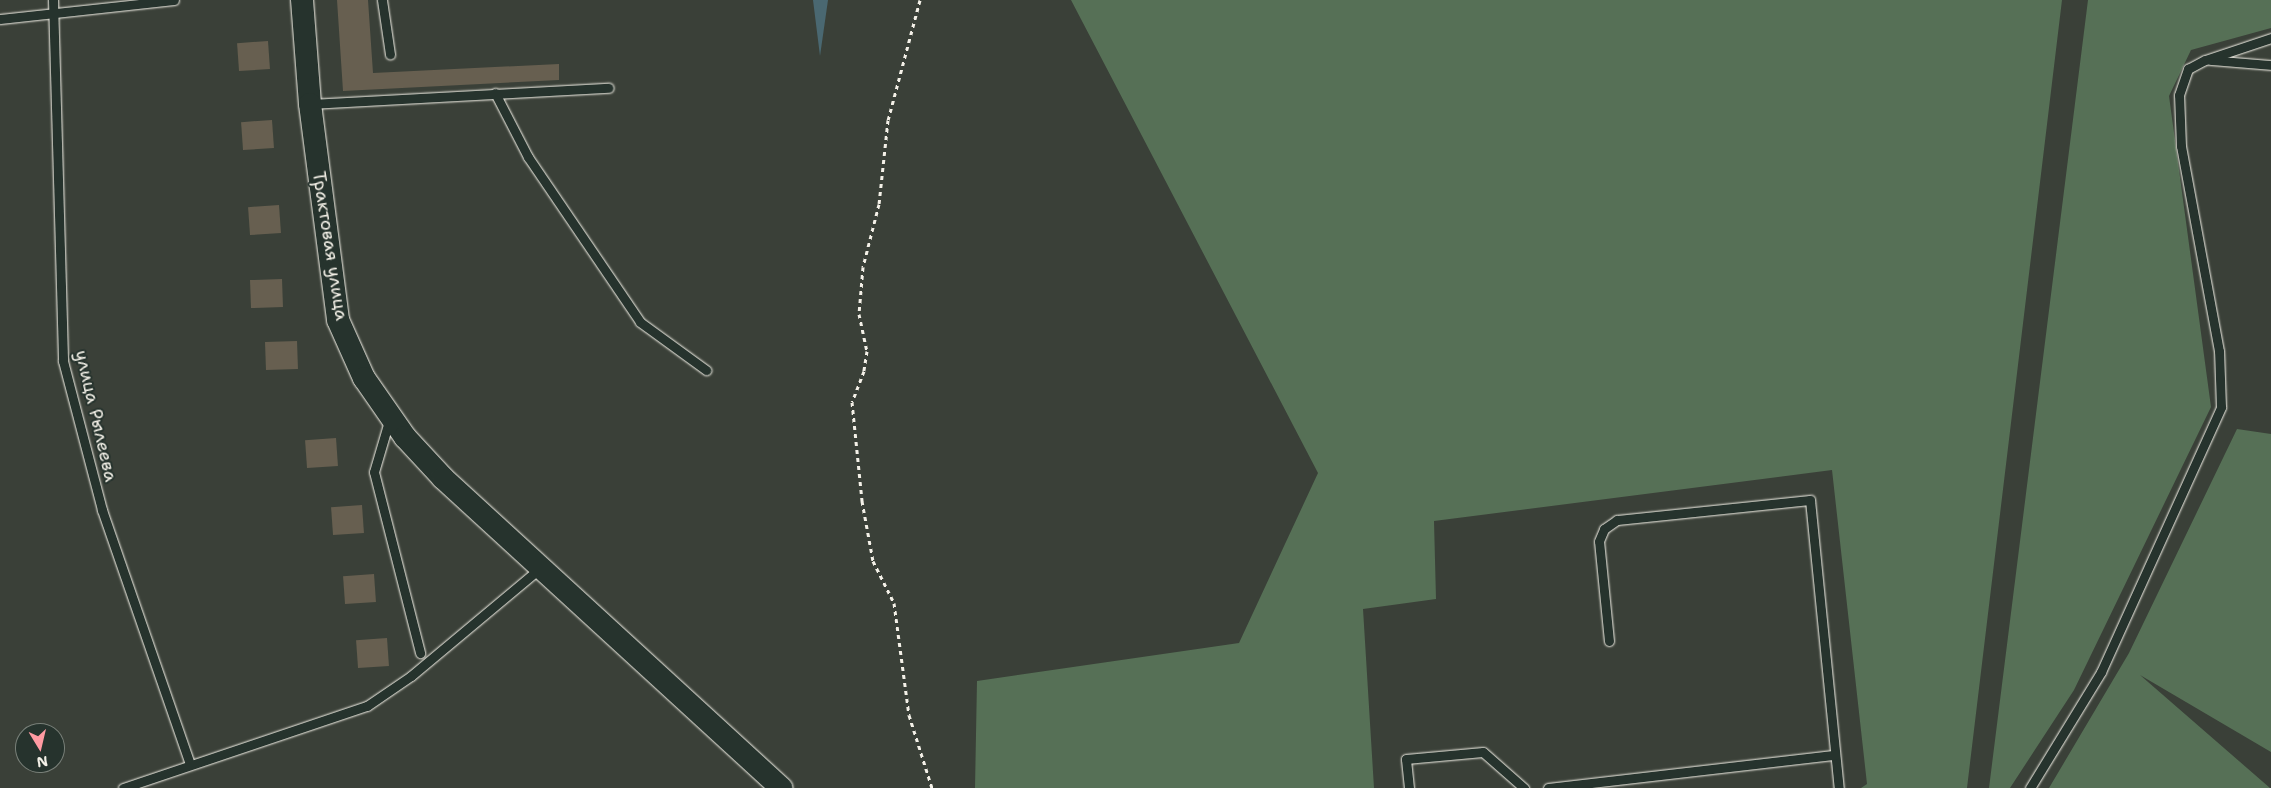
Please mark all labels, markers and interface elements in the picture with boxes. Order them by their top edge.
street label: Трактовая улица [308,170,352,322]
street label: улица Рылеева [70,348,122,484]
north arrow [15,723,65,773]
text: N [35,752,49,772]

